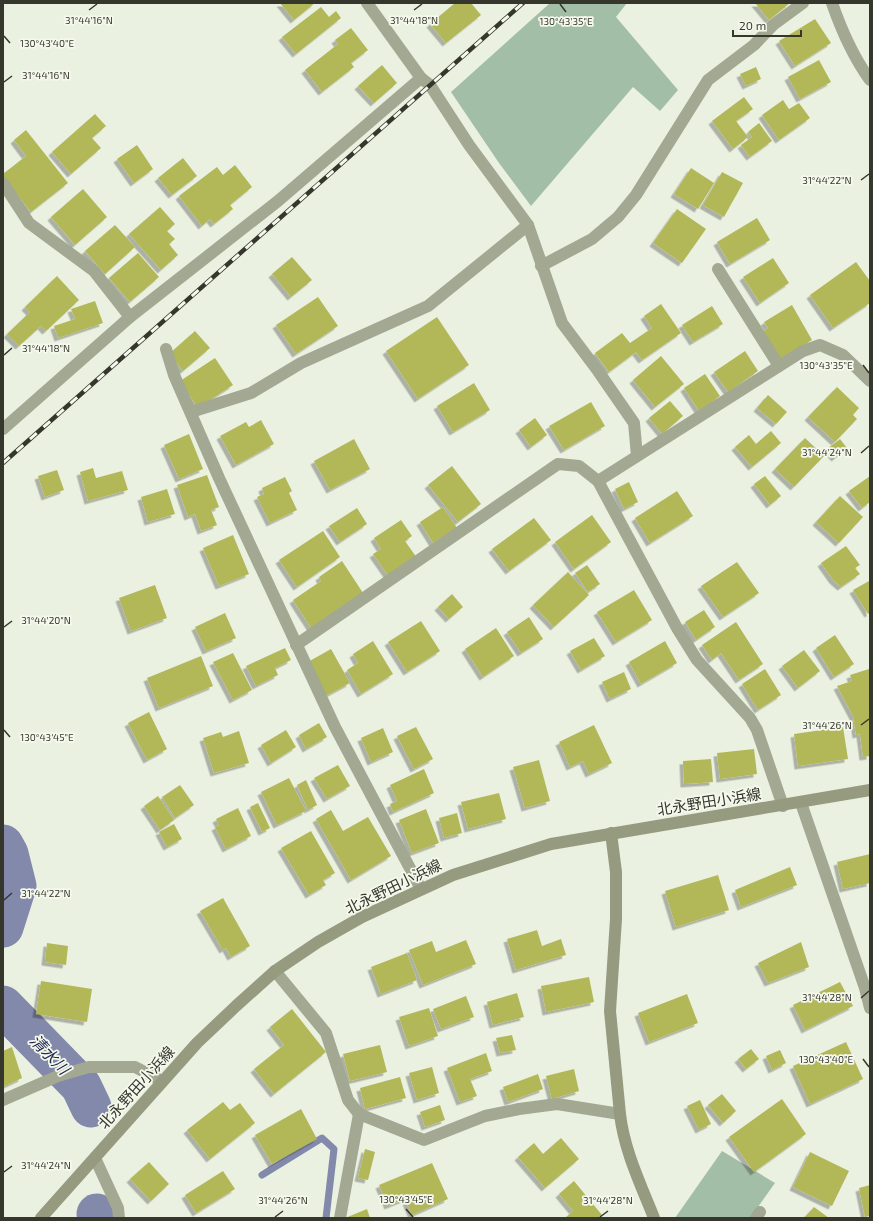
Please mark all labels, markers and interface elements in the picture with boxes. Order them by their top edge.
scale bar [733,12,801,38]
text: 31°44'16"N [65,14,113,26]
text: 31°44'18"N [390,14,438,26]
text: 130°43'35"E [539,15,593,27]
text: 20 m [739,18,766,32]
text: 130°43'40"E [20,37,74,49]
text: 31°44'16"N [22,69,70,81]
text: 31°44'22"N [802,174,852,186]
text: 31°44'18"N [22,342,70,354]
text: 130°43'35"E [799,359,853,371]
text: 31°44'24"N [802,446,852,458]
text: 31°44'20"N [21,614,71,626]
text: 31°44'26"N [802,719,852,731]
text: 130°43'45"E [20,731,74,743]
street label: 北永野田小浜線 [656,784,762,818]
street label: 北永野田小浜線 [342,855,444,917]
text: 31°44'22"N [21,887,71,899]
text: 31°44'28"N [802,991,852,1003]
water label: 清水川 [26,1030,75,1079]
street label: 北永野田小浜線 [94,1042,178,1132]
text: 130°43'40"E [799,1053,853,1065]
text: 31°44'24"N [21,1159,71,1171]
text: 130°43'45"E [379,1193,433,1205]
text: 31°44'26"N [258,1194,308,1206]
text: 31°44'28"N [583,1194,633,1206]

